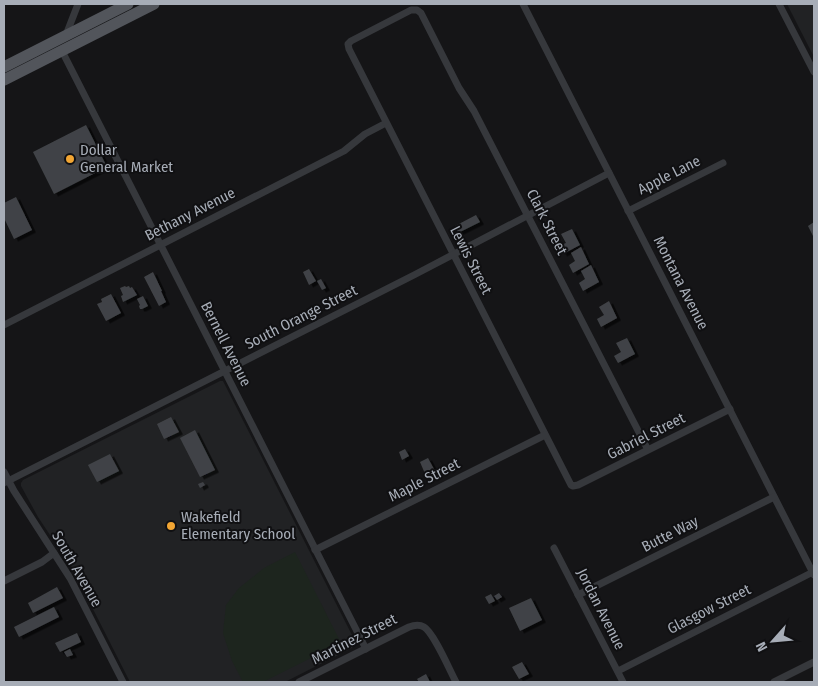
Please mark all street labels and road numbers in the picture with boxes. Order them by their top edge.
street label: Apple Lane [635,152,703,198]
street label: Bethany Avenue [142,184,238,244]
street label: Clark Street [523,186,571,258]
street label: Lewis Street [446,223,496,297]
street label: Montana Avenue [650,233,712,333]
street label: South Orange Street [242,281,360,353]
street label: Bernell Avenue [197,299,255,389]
street label: Gabriel Street [604,409,688,463]
street label: Maple Street [385,454,463,506]
street label: Butte Way [639,512,702,556]
street label: South Avenue [48,528,106,610]
street label: Jordan Avenue [573,565,629,653]
street label: Glasgow Street [664,580,754,638]
street label: Martinez Street [308,610,400,668]

